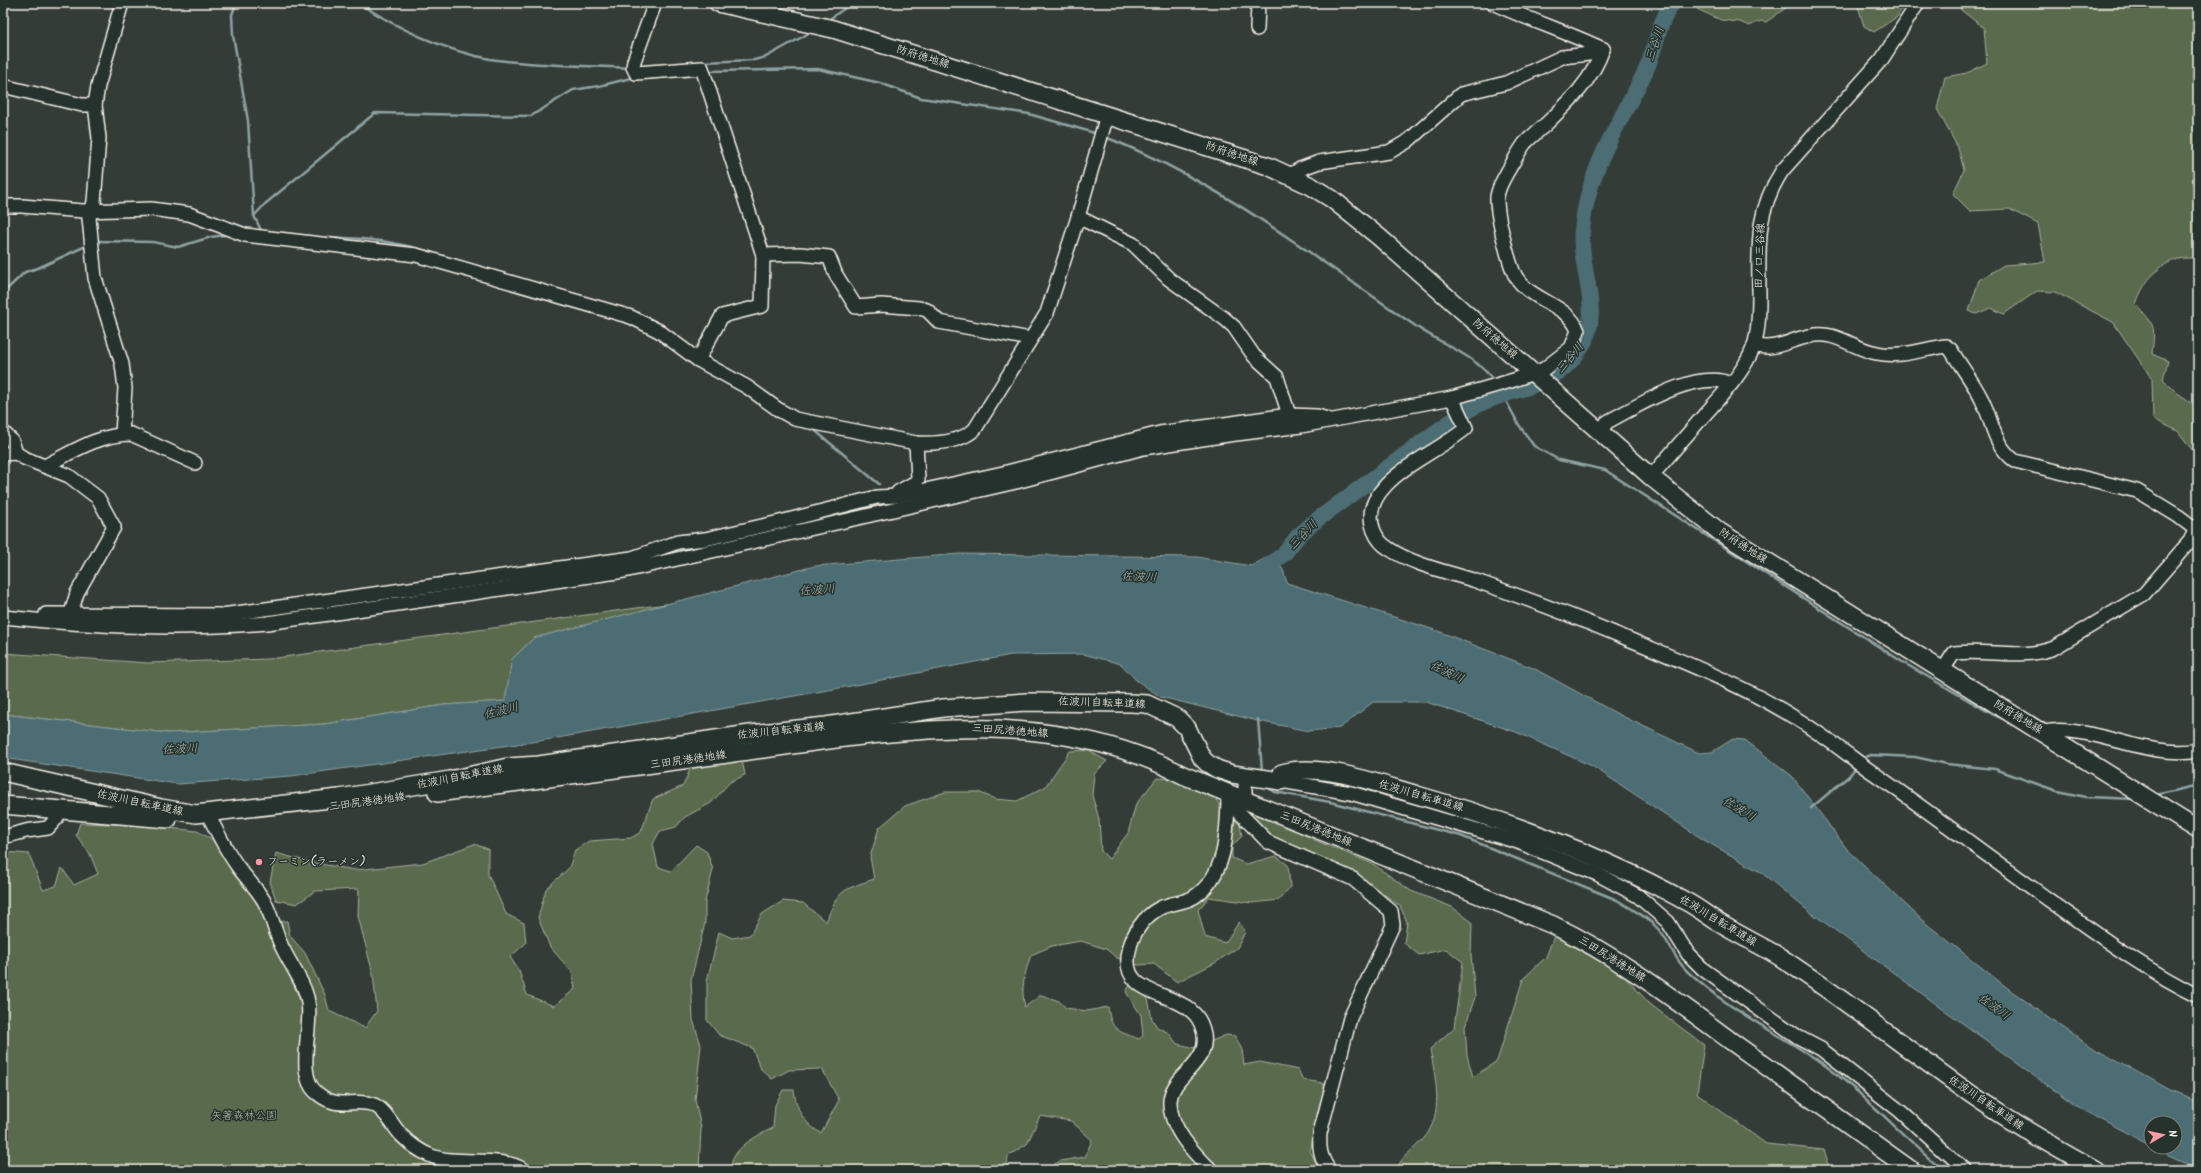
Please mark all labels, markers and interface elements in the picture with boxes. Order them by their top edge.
water label: 三谷川 [1640,24,1670,64]
street label: 防府徳地線 [894,40,952,74]
street label: 防府徳地線 [1203,137,1261,171]
street label: 田ノ口三谷線 [1750,223,1770,289]
street label: 防府徳地線 [1468,314,1522,364]
water label: 三谷川 [1551,338,1589,378]
water label: 三谷川 [1284,515,1322,555]
street label: 防府徳地線 [1715,523,1771,569]
water label: 佐波川 [1121,567,1157,587]
water label: 佐波川 [798,579,836,601]
water label: 佐波川 [1427,656,1467,688]
street label: 佐波川自転車道線 [1058,692,1146,714]
street label: 防府徳地線 [1990,695,2046,739]
water label: 佐波川 [481,697,521,725]
street label: 佐波川自転車道線 [736,717,826,745]
street label: 三田尻港徳地線 [971,719,1049,743]
water label: 佐波川 [162,739,198,759]
street label: 三田尻港徳地線 [649,746,727,774]
street label: 佐波川自転車道線 [415,760,505,794]
street label: 佐波川自転車道線 [1376,775,1466,817]
street label: 佐波川自転車道線 [95,785,185,821]
street label: 三田尻港徳地線 [328,788,406,816]
water label: 佐波川 [1719,792,1759,826]
street label: 三田尻港徳地線 [1277,806,1355,852]
place label: フーミン(ラーメン) [267,853,366,871]
marker: フーミン(ラーメン) [254,857,264,867]
street label: 佐波川自転車道線 [1676,891,1760,951]
street label: 三田尻港徳地線 [1575,931,1649,987]
water label: 佐波川 [1974,989,2014,1025]
street label: 佐波川自転車道線 [1944,1071,2028,1135]
park label: 矢箸森林公園 [211,1107,277,1125]
north arrow [2143,1115,2183,1155]
text: N [2162,1129,2181,1138]

